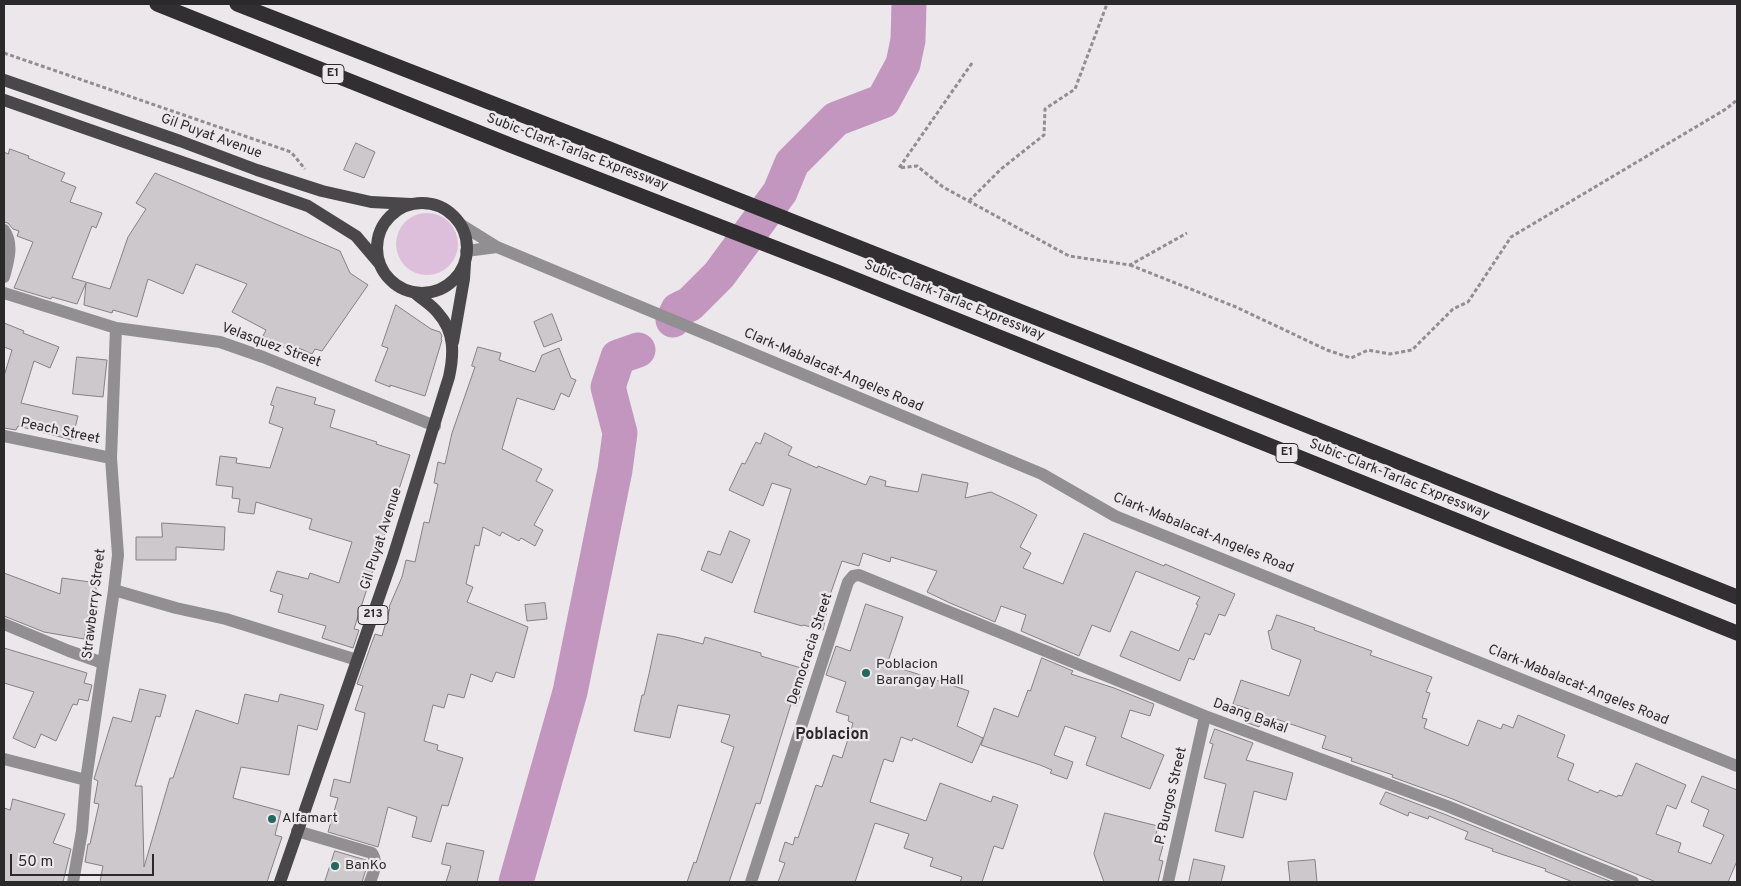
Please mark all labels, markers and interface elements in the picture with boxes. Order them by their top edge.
road number: E1 [322,64,344,84]
street label: Gil Puyat Avenue [158,111,264,163]
street label: Subic-Clark-Tarlac Expressway [484,111,670,195]
street label: Subic-Clark-Tarlac Expressway [861,257,1047,345]
street label: Velasquez Street [219,320,323,372]
street label: Clark-Mabalacat-Angeles Road [741,325,925,417]
street label: Peach Street [19,415,101,449]
street label: Subic-Clark-Tarlac Expressway [1306,436,1492,524]
road number: E1 [1276,443,1298,462]
street label: Gil Puyat Avenue [358,486,406,592]
street label: Clark-Mabalacat-Angeles Road [1110,490,1296,578]
street label: Strawberry Street [80,548,110,660]
street label: Democracia Street [785,591,837,707]
road number: 213 [358,606,388,624]
street label: Clark-Mabalacat-Angeles Road [1485,642,1671,730]
place label: Poblacion Barangay Hall [876,657,964,690]
marker: Poblacion Barangay Hall [860,667,872,679]
street label: Daang Bakal [1210,696,1290,738]
district label: Poblacion [795,726,869,746]
street label: P. Burgos Street [1153,746,1191,846]
place label: Alfamart [282,811,338,827]
marker: Alfamart [266,813,278,825]
scale bar [12,844,156,876]
text: 50 m [18,853,53,872]
place label: BanKo [345,858,386,874]
marker: BanKo [329,860,341,872]

